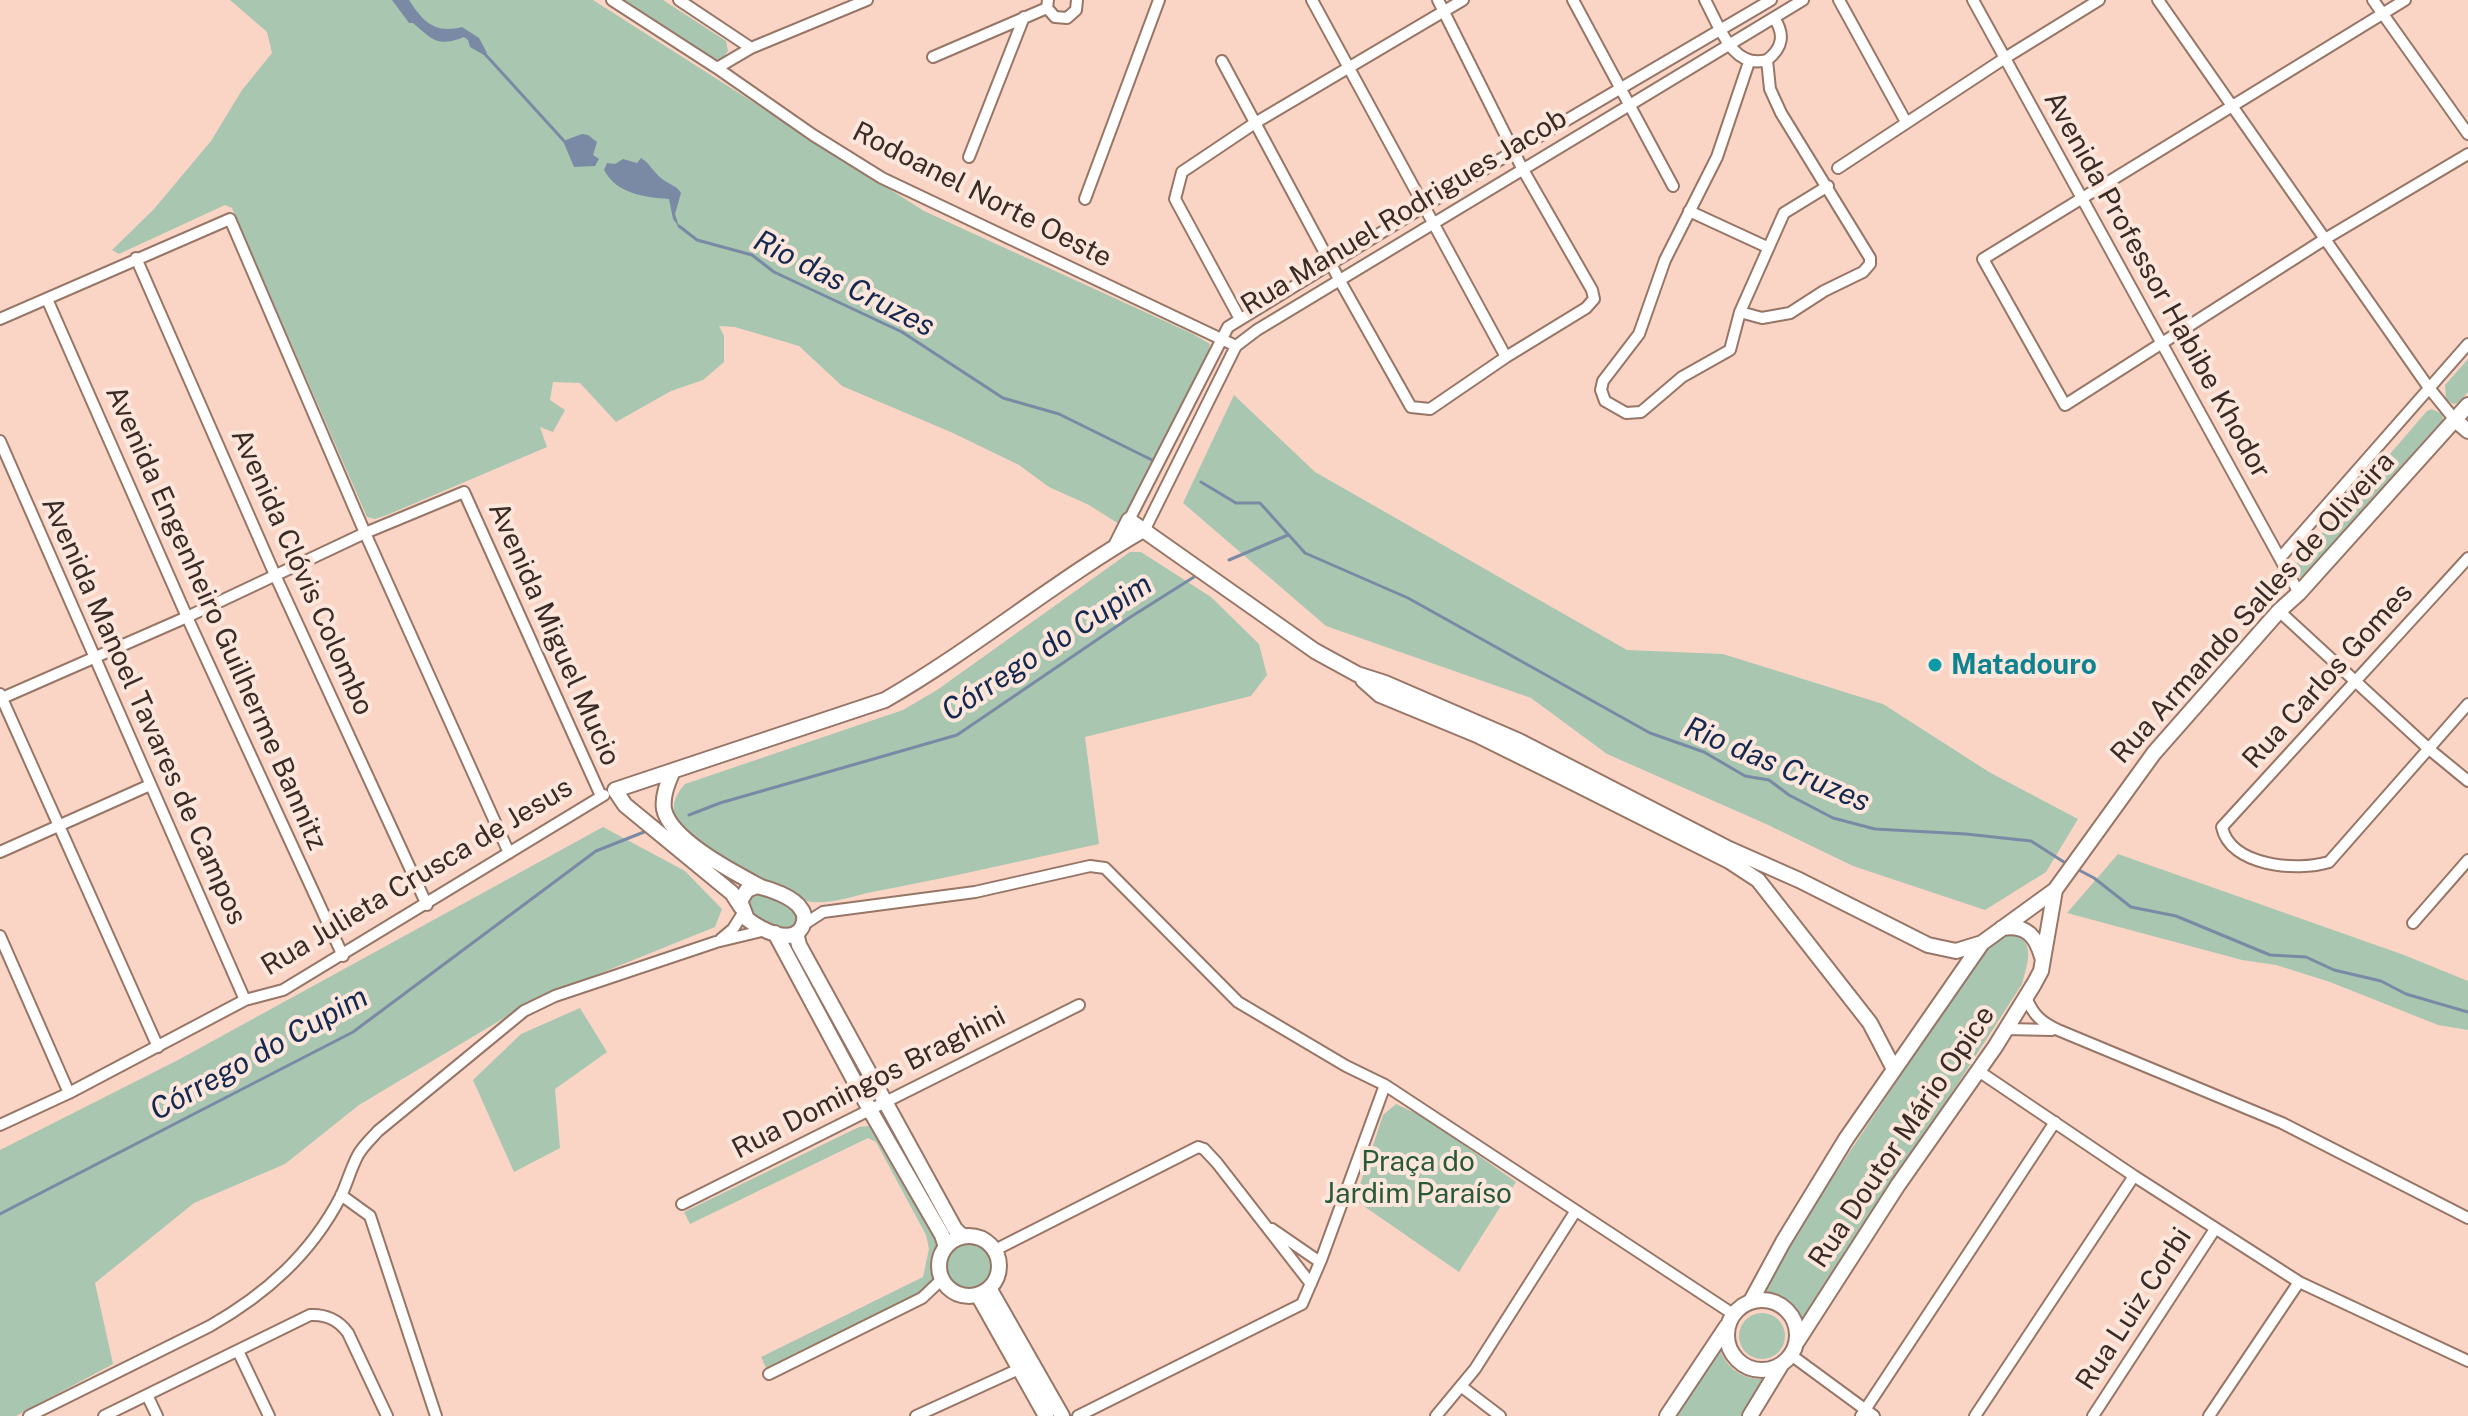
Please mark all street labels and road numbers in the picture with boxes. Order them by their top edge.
street label: Avenida Professor Habibe Khodor [2036,86,2278,484]
street label: Rua Manuel Rodrigues Jacob [1235,101,1573,323]
street label: Rodoanel Norte Oeste [847,115,1117,275]
street label: Avenida Engenheiro Guilherme Bannitz [98,381,334,855]
street label: Avenida Clóvis Colombo [224,424,380,720]
street label: Rua Armando Salles de Oliveira [2104,445,2402,771]
street label: Avenida Manoel Tavares de Campos [34,492,254,930]
street label: Avenida Miguel Mucio [481,497,627,771]
street label: Rua Carlos Gomes [2236,576,2420,776]
street label: Rua Julieta Crusca de Jesus [255,771,579,983]
street label: Rua Domingos Braghini [727,999,1011,1167]
street label: Rua Doutor Mário Opice [1802,1000,2002,1274]
street label: Rua Luiz Corbi [2069,1222,2199,1396]

